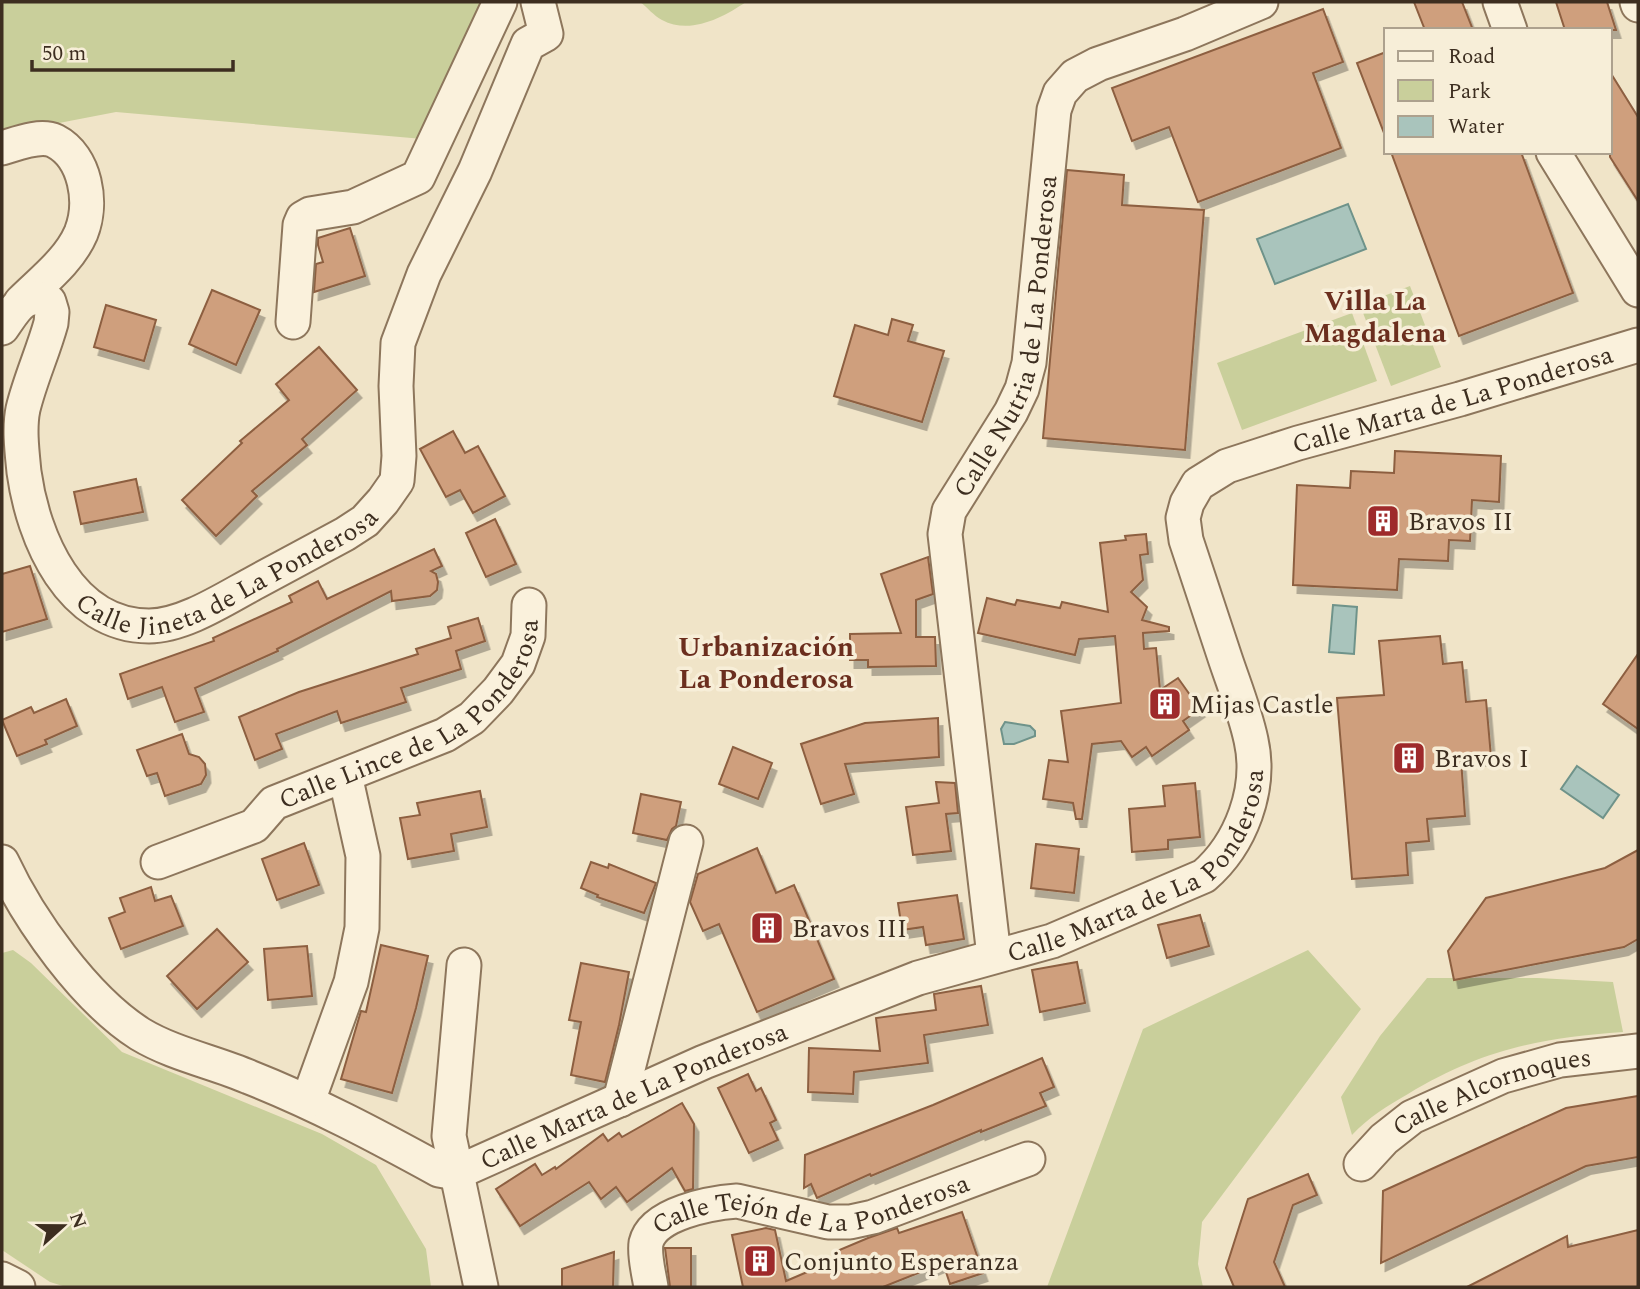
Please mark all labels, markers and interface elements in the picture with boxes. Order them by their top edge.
scale bar [32,28,233,72]
legend [1384,28,1612,154]
text: 50 m [42,38,86,70]
text: Road [1448,41,1495,73]
text: Park [1448,76,1492,108]
text: Water [1448,111,1504,143]
street label: Calle Nutria de La Ponderosa [943,173,1068,506]
district label: Villa La Magdalena [1304,280,1447,355]
street label: Calle Marta de La Ponderosa [1288,335,1618,465]
street label: Calle Jineta de La Ponderosa [66,499,389,647]
building icon: Bravos II [1364,502,1402,540]
place label: Bravos II [1408,502,1513,542]
street label: Calle Lince de La Ponderosa [273,618,550,820]
district label: Urbanización La Ponderosa [678,626,854,701]
building icon: Mijas Castle [1146,685,1184,723]
place label: Mijas Castle [1190,685,1334,725]
building icon: Bravos I [1390,739,1428,777]
place label: Bravos I [1434,739,1529,779]
street label: Calle Marta de La Ponderosa [1003,768,1275,973]
building icon: Bravos III [748,909,786,947]
place label: Bravos III [792,909,907,949]
street label: Calle Marta de La Ponderosa [473,1012,794,1181]
street label: Calle Alcornoques [1383,1038,1594,1147]
street label: Calle Tejón de La Ponderosa [643,1164,976,1245]
north arrow [28,1191,98,1261]
text: N [61,1208,94,1233]
building icon: Conjunto Esperanza [741,1242,779,1280]
place label: Conjunto Esperanza [784,1242,1019,1282]

